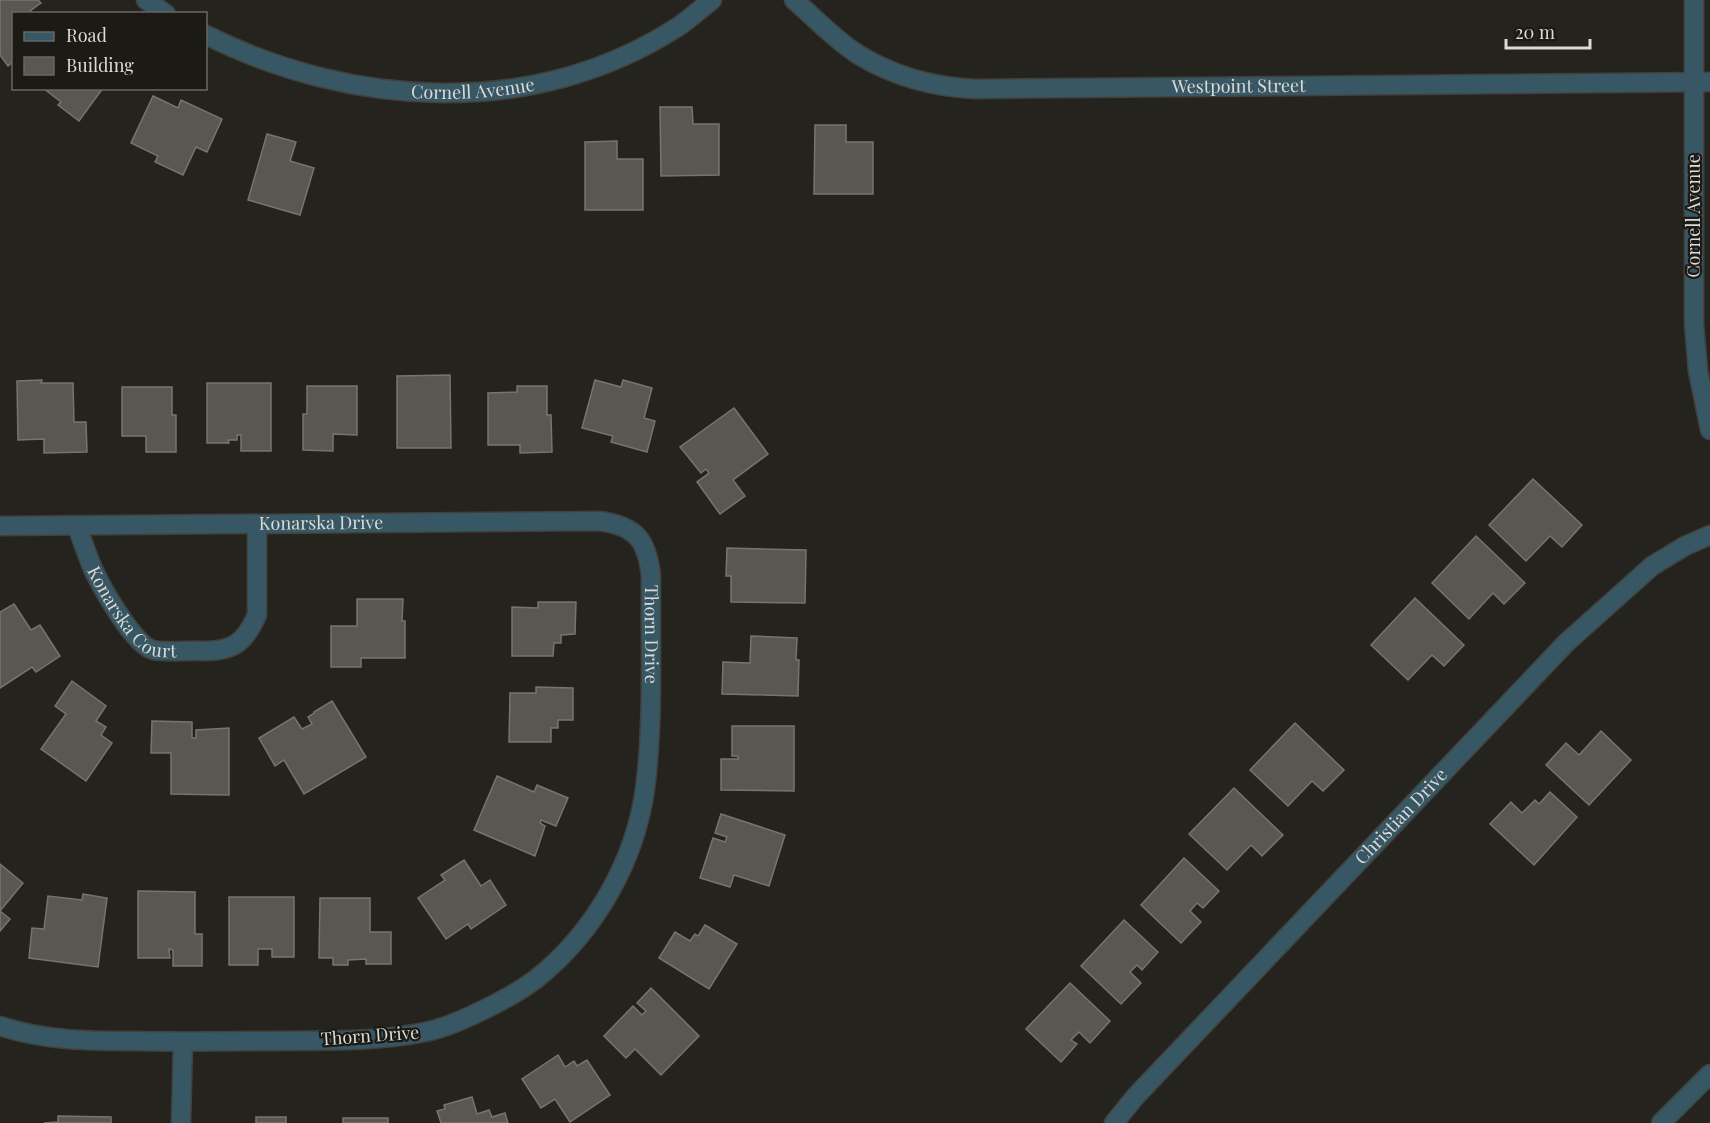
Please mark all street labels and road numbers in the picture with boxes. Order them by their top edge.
street label: Cornell Avenue [410,72,536,104]
street label: Westpoint Street [1170,73,1306,98]
street label: Cornell Avenue [1681,154,1705,278]
street label: Konarska Drive [259,510,383,535]
street label: Konarska Court [82,562,177,662]
street label: Thorn Drive [640,585,664,684]
street label: Christian Drive [1349,763,1452,869]
street label: Thorn Drive [320,1020,420,1050]

